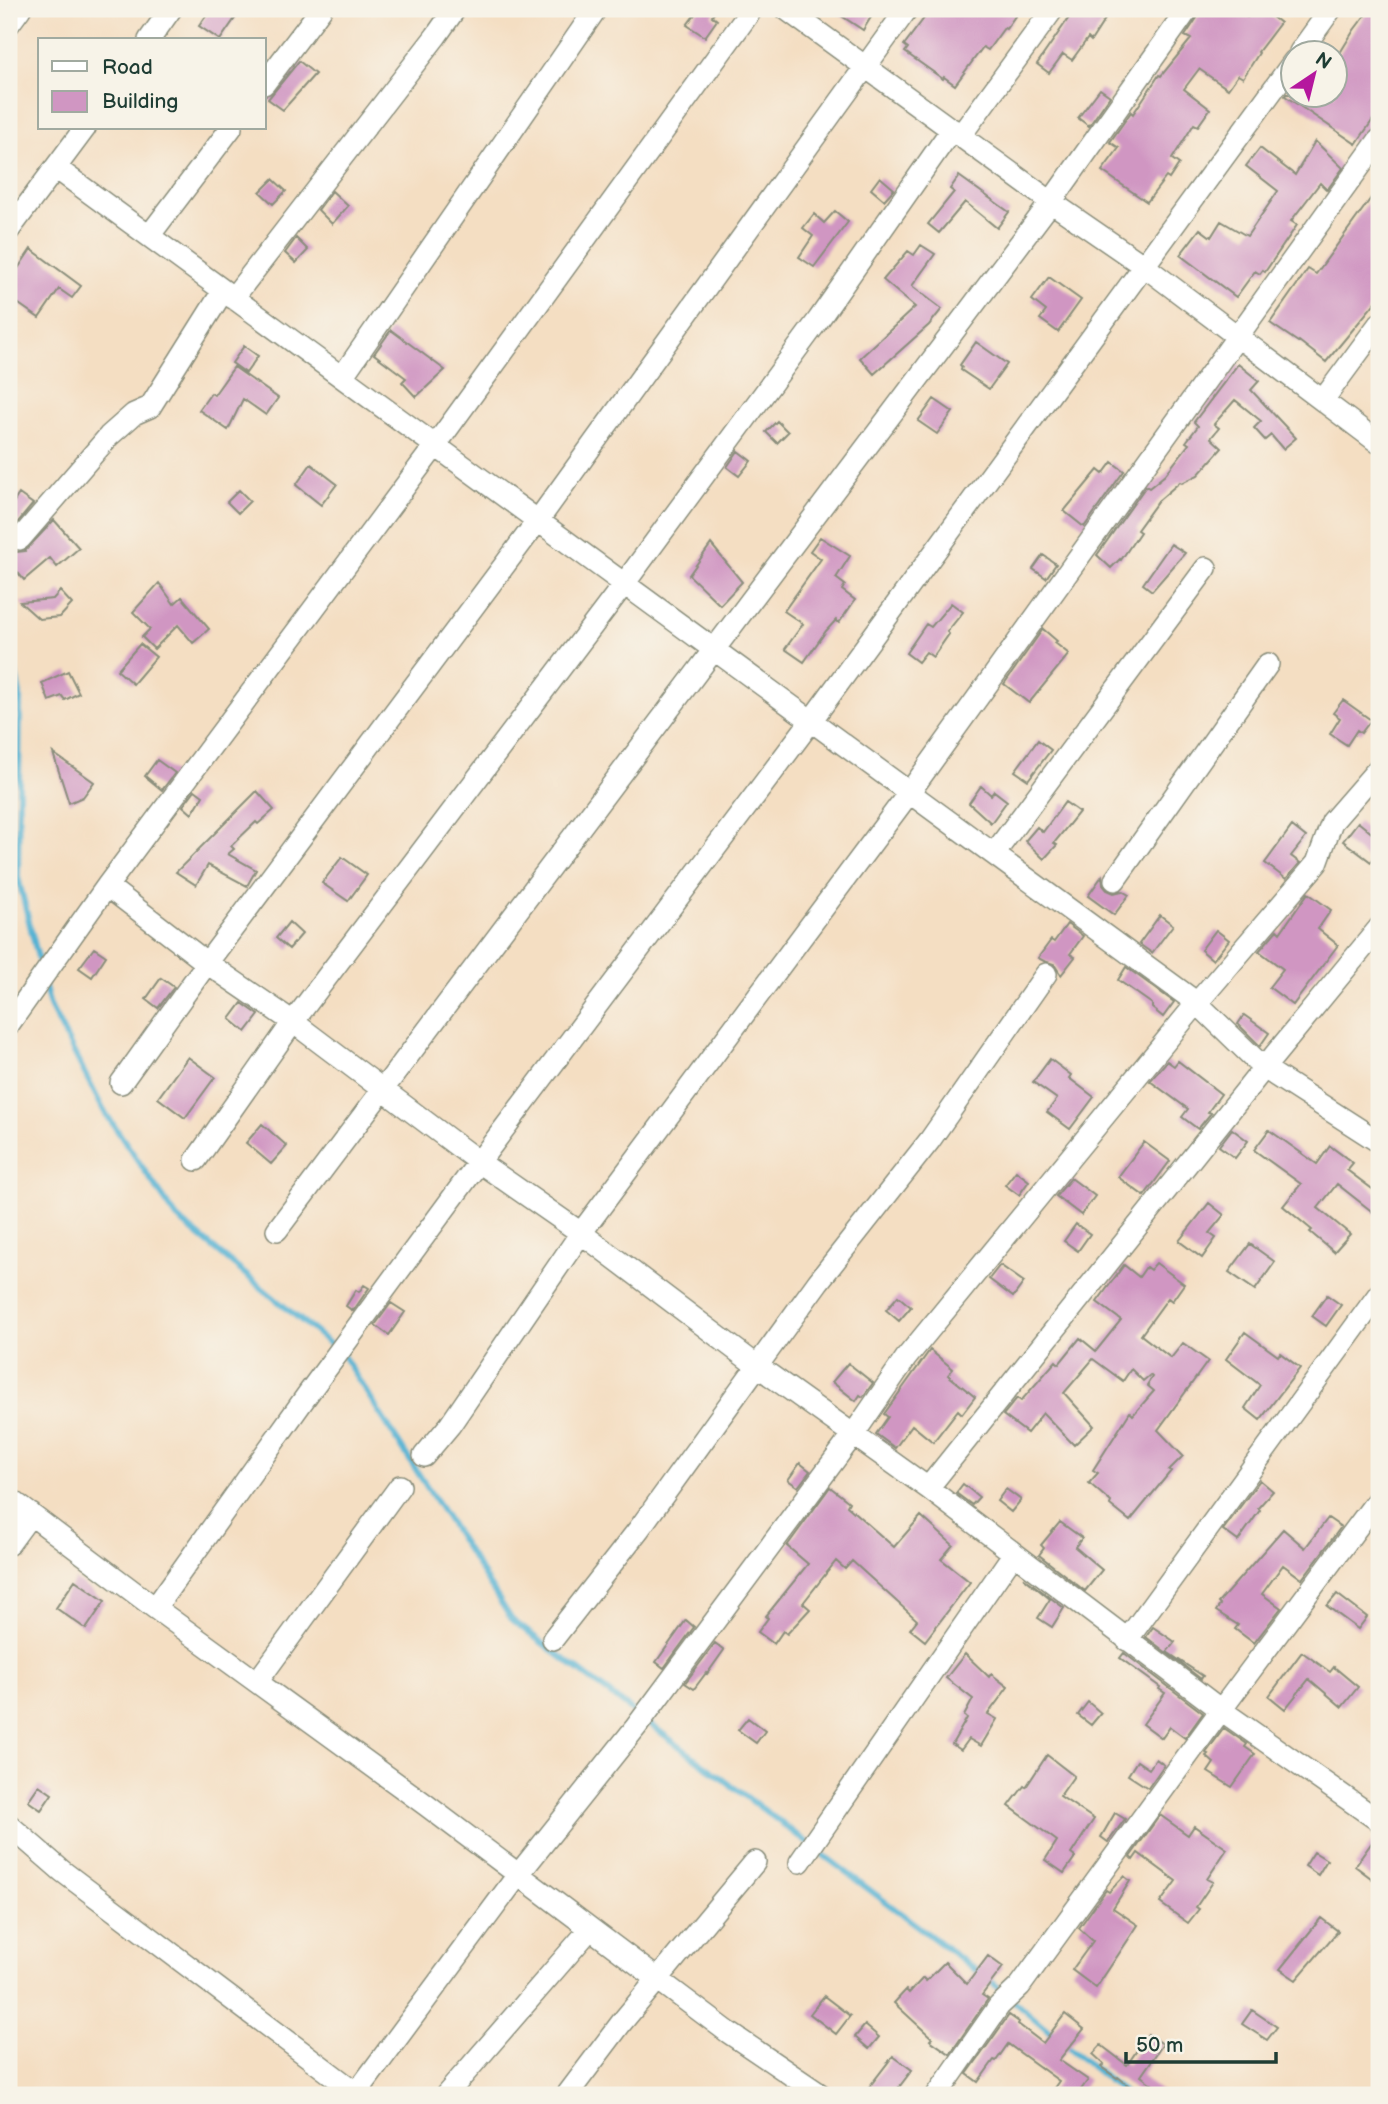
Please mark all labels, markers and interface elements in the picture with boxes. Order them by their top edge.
legend [38,38,266,130]
north arrow [1280,38,1350,108]
text: N [1310,48,1335,75]
text: Road [102,55,153,80]
text: Building [102,89,178,114]
scale bar [1126,2020,1276,2064]
text: 50 m [1136,2033,1183,2058]

